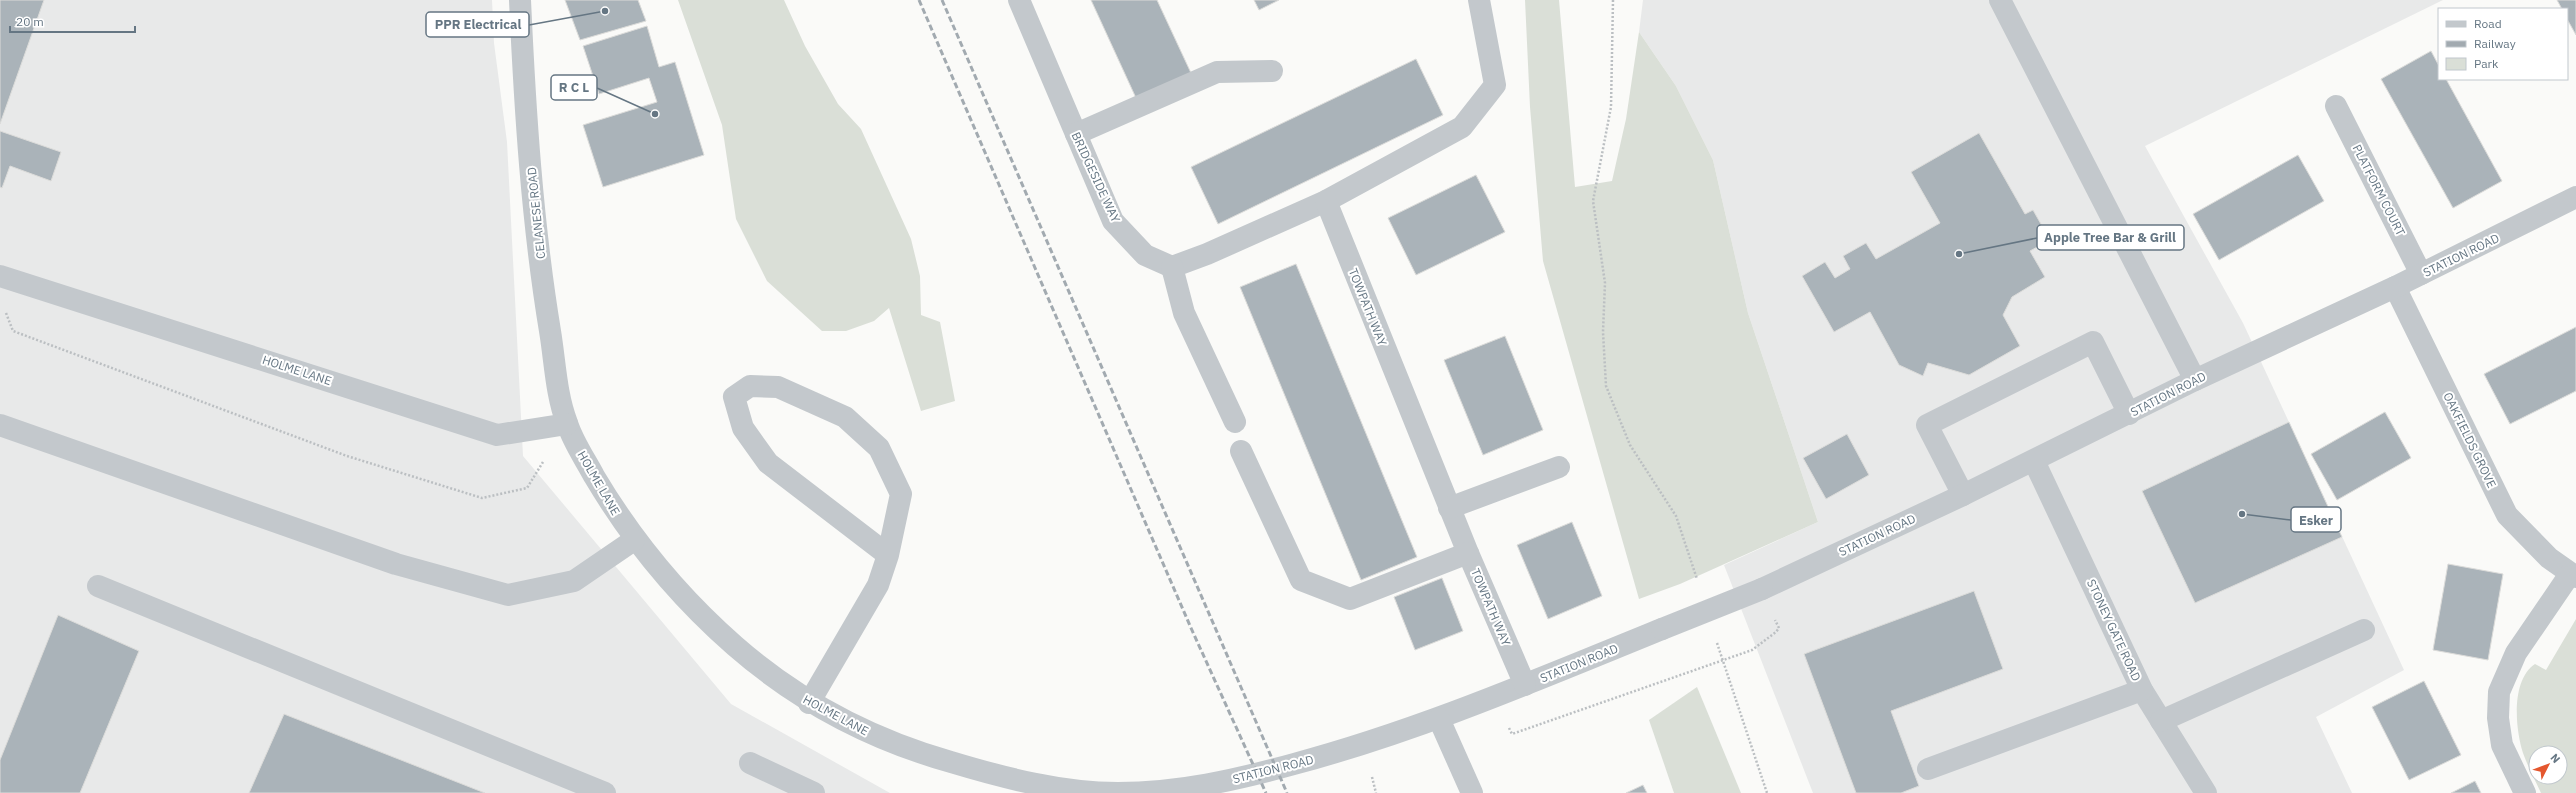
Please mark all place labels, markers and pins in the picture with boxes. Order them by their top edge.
callout: PPR Electrical [426,12,529,37]
callout: R C L [551,75,597,100]
callout: Apple Tree Bar & Grill [2037,225,2184,250]
callout: Esker [2291,507,2341,532]

